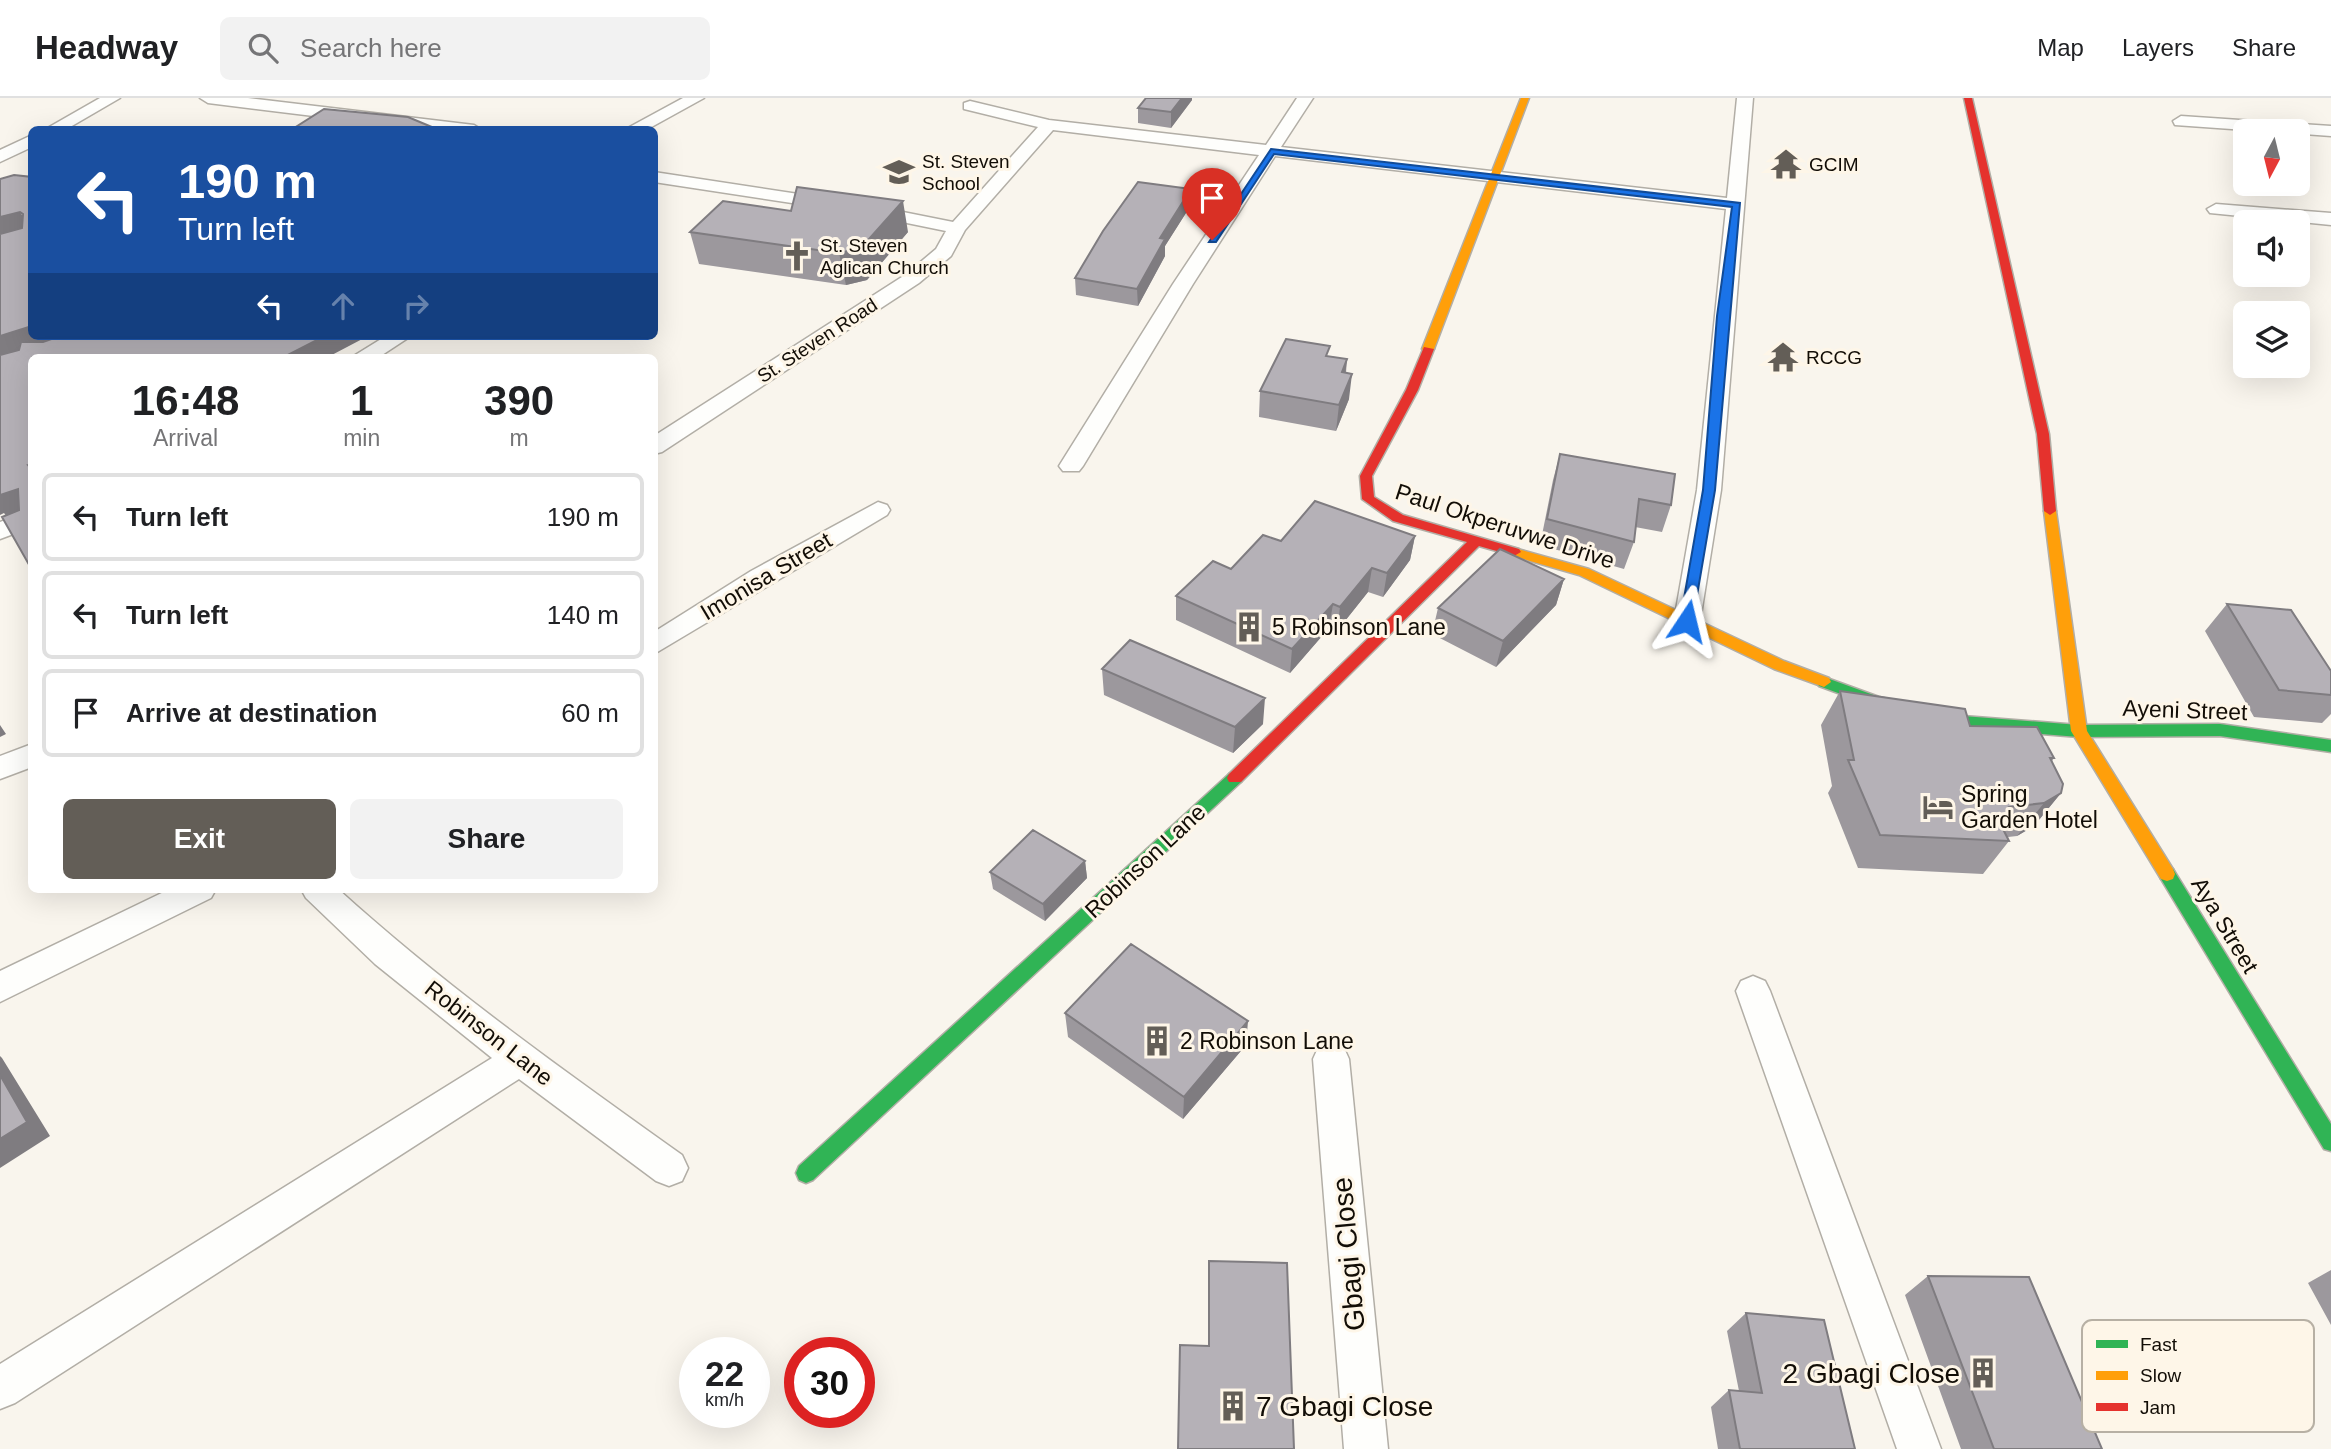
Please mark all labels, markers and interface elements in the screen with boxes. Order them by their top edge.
search box [220,17,710,80]
text: Headway [35,29,178,66]
icon: search [244,29,282,67]
text: Search here [300,33,442,63]
text: Map [2037,34,2084,61]
text: Layers [2122,34,2194,61]
text: Share [2232,34,2296,61]
north arrow [2233,119,2310,196]
map controls [2233,119,2310,378]
temple icon: GCIM [1769,147,1803,181]
place label: St. Steven School [922,151,1010,194]
icon: left [63,154,154,245]
text: 190 m [178,154,317,208]
place label: GCIM [1809,154,1859,175]
school or university icon: St. Steven School [882,155,916,189]
pin [1182,168,1242,240]
icon: arrive [1193,179,1231,217]
button: sound [2233,210,2310,287]
text: Turn left [178,211,294,247]
place label: St. Steven Aglican Church [820,235,949,278]
church icon: St. Steven Aglican Church [780,239,814,273]
icon: left [251,287,289,325]
icon: ahead [324,287,362,325]
icon: right [397,287,435,325]
street label: St. Steven Road [754,294,881,387]
button: layers [2233,301,2310,378]
temple icon: RCCG [1766,340,1800,374]
place label: RCCG [1806,347,1862,368]
text: 16:48 [132,377,239,424]
text: 1 [350,377,373,424]
text: 390 [484,377,554,424]
text: Arrival [153,425,218,451]
text: min [343,425,380,451]
text: m [510,425,529,451]
street label: Paul Okperuvwe Drive [1392,478,1618,574]
icon: left [67,498,105,536]
text: Turn left [126,502,228,532]
text: 190 m [547,502,619,532]
street label: Imonisa Street [696,526,837,625]
position arrow [1650,584,1724,658]
icon: left [67,596,105,634]
text: Turn left [126,600,228,630]
text: 140 m [547,600,619,630]
building icon: 5 Robinson Lane [1232,610,1266,644]
place label: 5 Robinson Lane [1272,614,1446,640]
icon: arrive [67,694,105,732]
street label: Ayeni Street [2122,695,2248,725]
text: Arrive at destination [126,698,377,728]
text: 60 m [561,698,619,728]
place label: Spring Garden Hotel [1961,781,2098,833]
hotel icon: Spring Garden Hotel [1921,790,1955,824]
button: Exit [63,799,336,879]
button: Share [350,799,623,879]
street label: Robinson Lane [1080,799,1210,923]
street label: Aya Street [2186,872,2264,978]
street label: Robinson Lane [420,975,558,1091]
building icon: 2 Robinson Lane [1140,1024,1174,1058]
place label: 2 Robinson Lane [1180,1028,1354,1054]
street label: Gbagi Close [1326,1176,1371,1332]
legend [2082,1320,2314,1432]
text: Fast [2140,1334,2178,1355]
speed limit sign: 30 [784,1337,875,1428]
text: 22 [705,1354,744,1393]
building icon: 2 Gbagi Close [1966,1356,2000,1390]
place label: 2 Gbagi Close [1783,1358,1960,1389]
text: Slow [2140,1365,2181,1386]
building icon: 7 Gbagi Close [1216,1389,1250,1423]
text: km/h [705,1390,744,1410]
place label: 7 Gbagi Close [1256,1391,1433,1422]
text: Jam [2140,1397,2176,1418]

